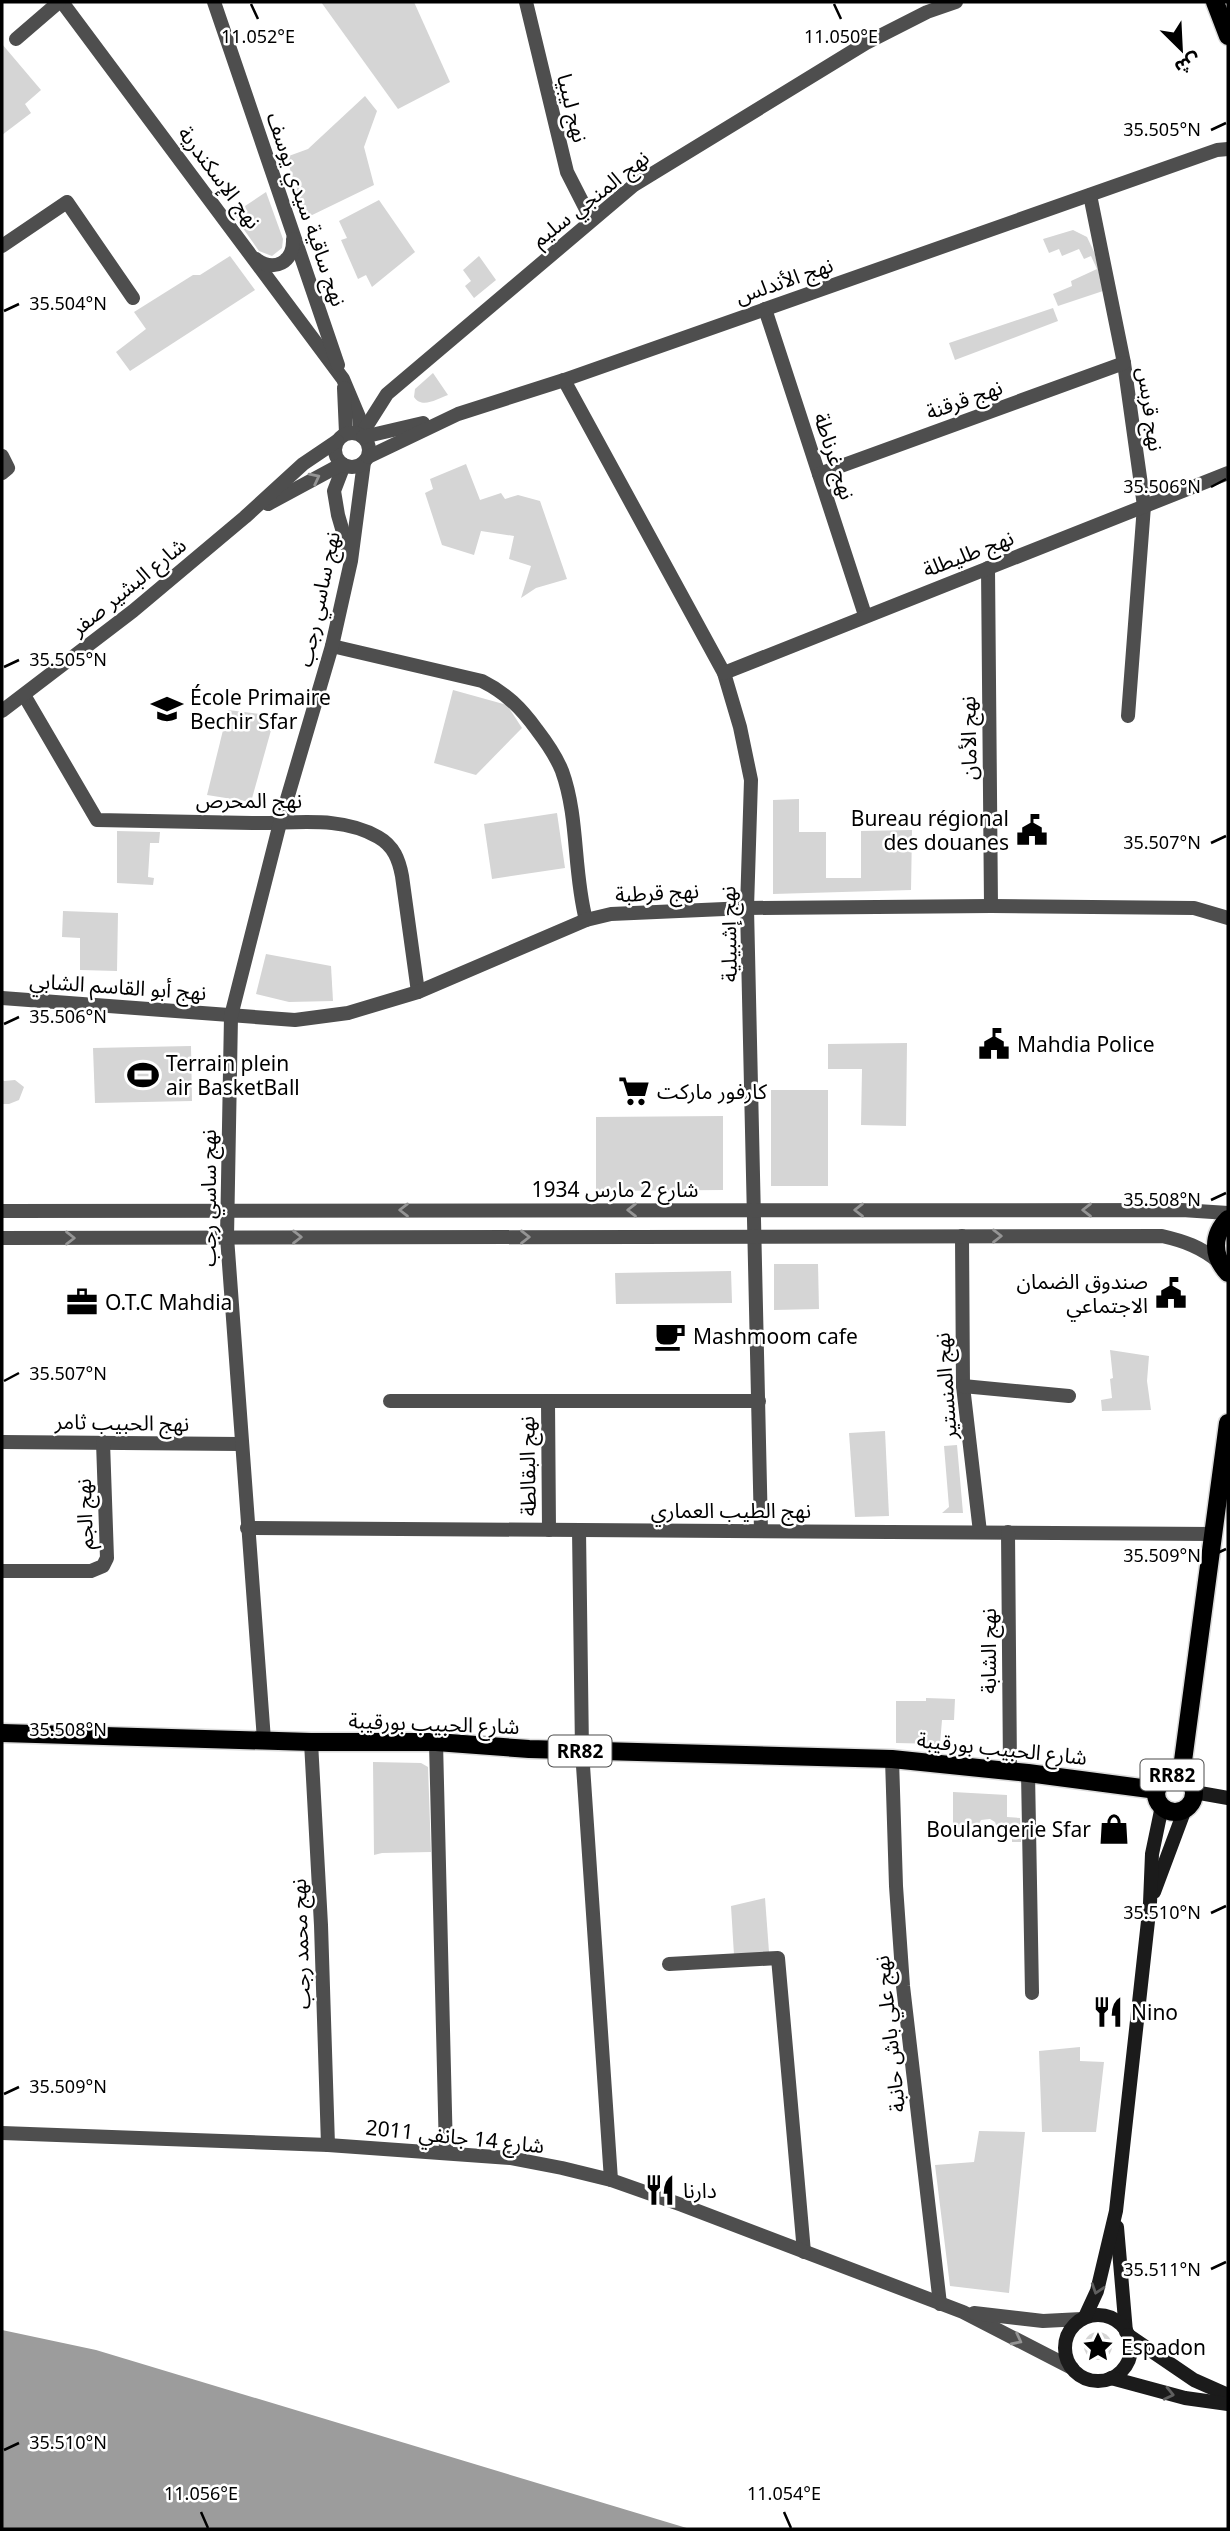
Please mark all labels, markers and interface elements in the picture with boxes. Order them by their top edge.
north arrow [1146,14,1216,84]
text: 11.052°E [221,24,295,48]
text: 11.050°E [804,24,878,48]
text: ش [1171,47,1205,82]
street label: نهج ليبيا [549,71,595,146]
street label: نهج ساقية سيدي يوسف [258,108,353,311]
text: 35.505°N [1123,117,1201,141]
street label: نهج الإسكندرية [171,120,268,235]
street label: نهج المنجي سليم [525,143,656,255]
street label: نهج الأندلس [731,250,837,312]
text: 35.504°N [29,291,107,315]
street label: نهج قربس [1129,365,1171,453]
street label: نهج قرقنة [922,372,1007,428]
street label: نهج غرناطة [806,409,862,504]
one-way arrow [308,473,320,487]
text: 35.506°N [1123,474,1201,498]
street label: نهج طليطلة [919,523,1018,585]
street label: نهج ساسي رجب [290,529,349,670]
street label: شارع البشير صفر [64,531,193,643]
text: 35.505°N [29,647,107,671]
place label: École Primaire Bechir Sfar [190,683,331,735]
school or university icon: École Primaire Bechir Sfar [150,692,184,726]
street label: نهج الأمان [953,696,985,780]
street label: نهج المحرص [196,786,302,816]
place label: Bureau régional des douanes [851,804,1009,856]
public building icon: Bureau régional des douanes [1015,813,1049,847]
text: 35.507°N [1123,830,1201,854]
street label: نهج قرطبة [614,876,700,910]
street label: نهج إشبيلية [713,886,745,982]
street label: نهج أبو القاسم الشابي [28,966,208,1009]
text: 35.506°N [29,1004,107,1028]
public building icon: Mahdia Police [977,1027,1011,1061]
place label: Mahdia Police [1017,1030,1155,1058]
place label: Terrain plein air BasketBall [166,1049,300,1101]
sports icon: Terrain plein air BasketBall [126,1058,160,1092]
supermarket icon: كارفور ماركت [617,1074,651,1108]
place label: كارفور ماركت [657,1077,767,1105]
street label: نهج ساسي رجب [194,1129,225,1267]
street label: شارع 2 مارس 1934 [532,1175,699,1205]
text: 35.508°N [1123,1187,1201,1211]
one-way arrow [398,1202,409,1218]
one-way arrow [626,1202,636,1218]
one-way arrow [853,1202,864,1218]
one-way arrow [1081,1202,1091,1218]
one-way arrow [993,1228,1003,1244]
one-way arrow [293,1229,303,1245]
one-way arrow [520,1229,531,1245]
one-way arrow [65,1230,76,1246]
place label: صندوق الضمان الاجتماعي [1017,1267,1148,1322]
public building icon: صندوق الضمان الاجتماعي [1154,1276,1188,1310]
office icon: O.T.C Mahdia [65,1285,99,1319]
place label: O.T.C Mahdia [105,1288,232,1316]
cafe icon: Mashmoom cafe [653,1319,687,1353]
place label: Mashmoom cafe [693,1322,858,1350]
street label: نهج المنستير [927,1332,965,1441]
text: 35.507°N [29,1361,107,1385]
street label: نهج الحبيب ثامر [54,1407,189,1439]
street label: نهج البقالطة [512,1416,544,1516]
street label: نهج الجم [69,1478,101,1550]
street label: نهج الطيب العماري [651,1496,811,1527]
text: 35.509°N [1123,1543,1201,1567]
street label: نهج الشابة [974,1608,1004,1694]
street label: شارع الحبيب بورقيبة [348,1706,520,1742]
text: 35.508°N [29,1717,107,1741]
street label: شارع الحبيب بورقيبة [915,1725,1088,1773]
road number: RR82 [548,1736,612,1766]
road number: RR82 [1140,1760,1204,1791]
shop icon: Boulangerie Sfar [1097,1812,1131,1846]
place label: Boulangerie Sfar [926,1815,1091,1843]
street label: نهج محمد رجب [284,1878,318,2010]
text: 35.510°N [1123,1900,1201,1924]
street label: نهج علي باش حانبة [867,1954,914,2114]
restaurant icon: Nino [1091,1995,1125,2029]
place label: Nino [1131,1998,1178,2026]
text: 35.509°N [29,2074,107,2098]
street label: شارع 14 جانفي 2011 [364,2113,546,2162]
restaurant icon: دارنا [643,2173,677,2207]
place label: دارنا [683,2176,717,2204]
text: 35.511°N [1123,2257,1201,2281]
one-way arrow [1090,2282,1105,2294]
place icon: Espadon [1081,2330,1115,2364]
one-way arrow [1010,2331,1022,2345]
place label: Espadon [1121,2333,1206,2361]
one-way arrow [1163,2386,1175,2401]
text: 35.510°N [29,2430,107,2454]
text: 11.056°E [164,2481,238,2505]
text: 11.054°E [747,2481,821,2505]

